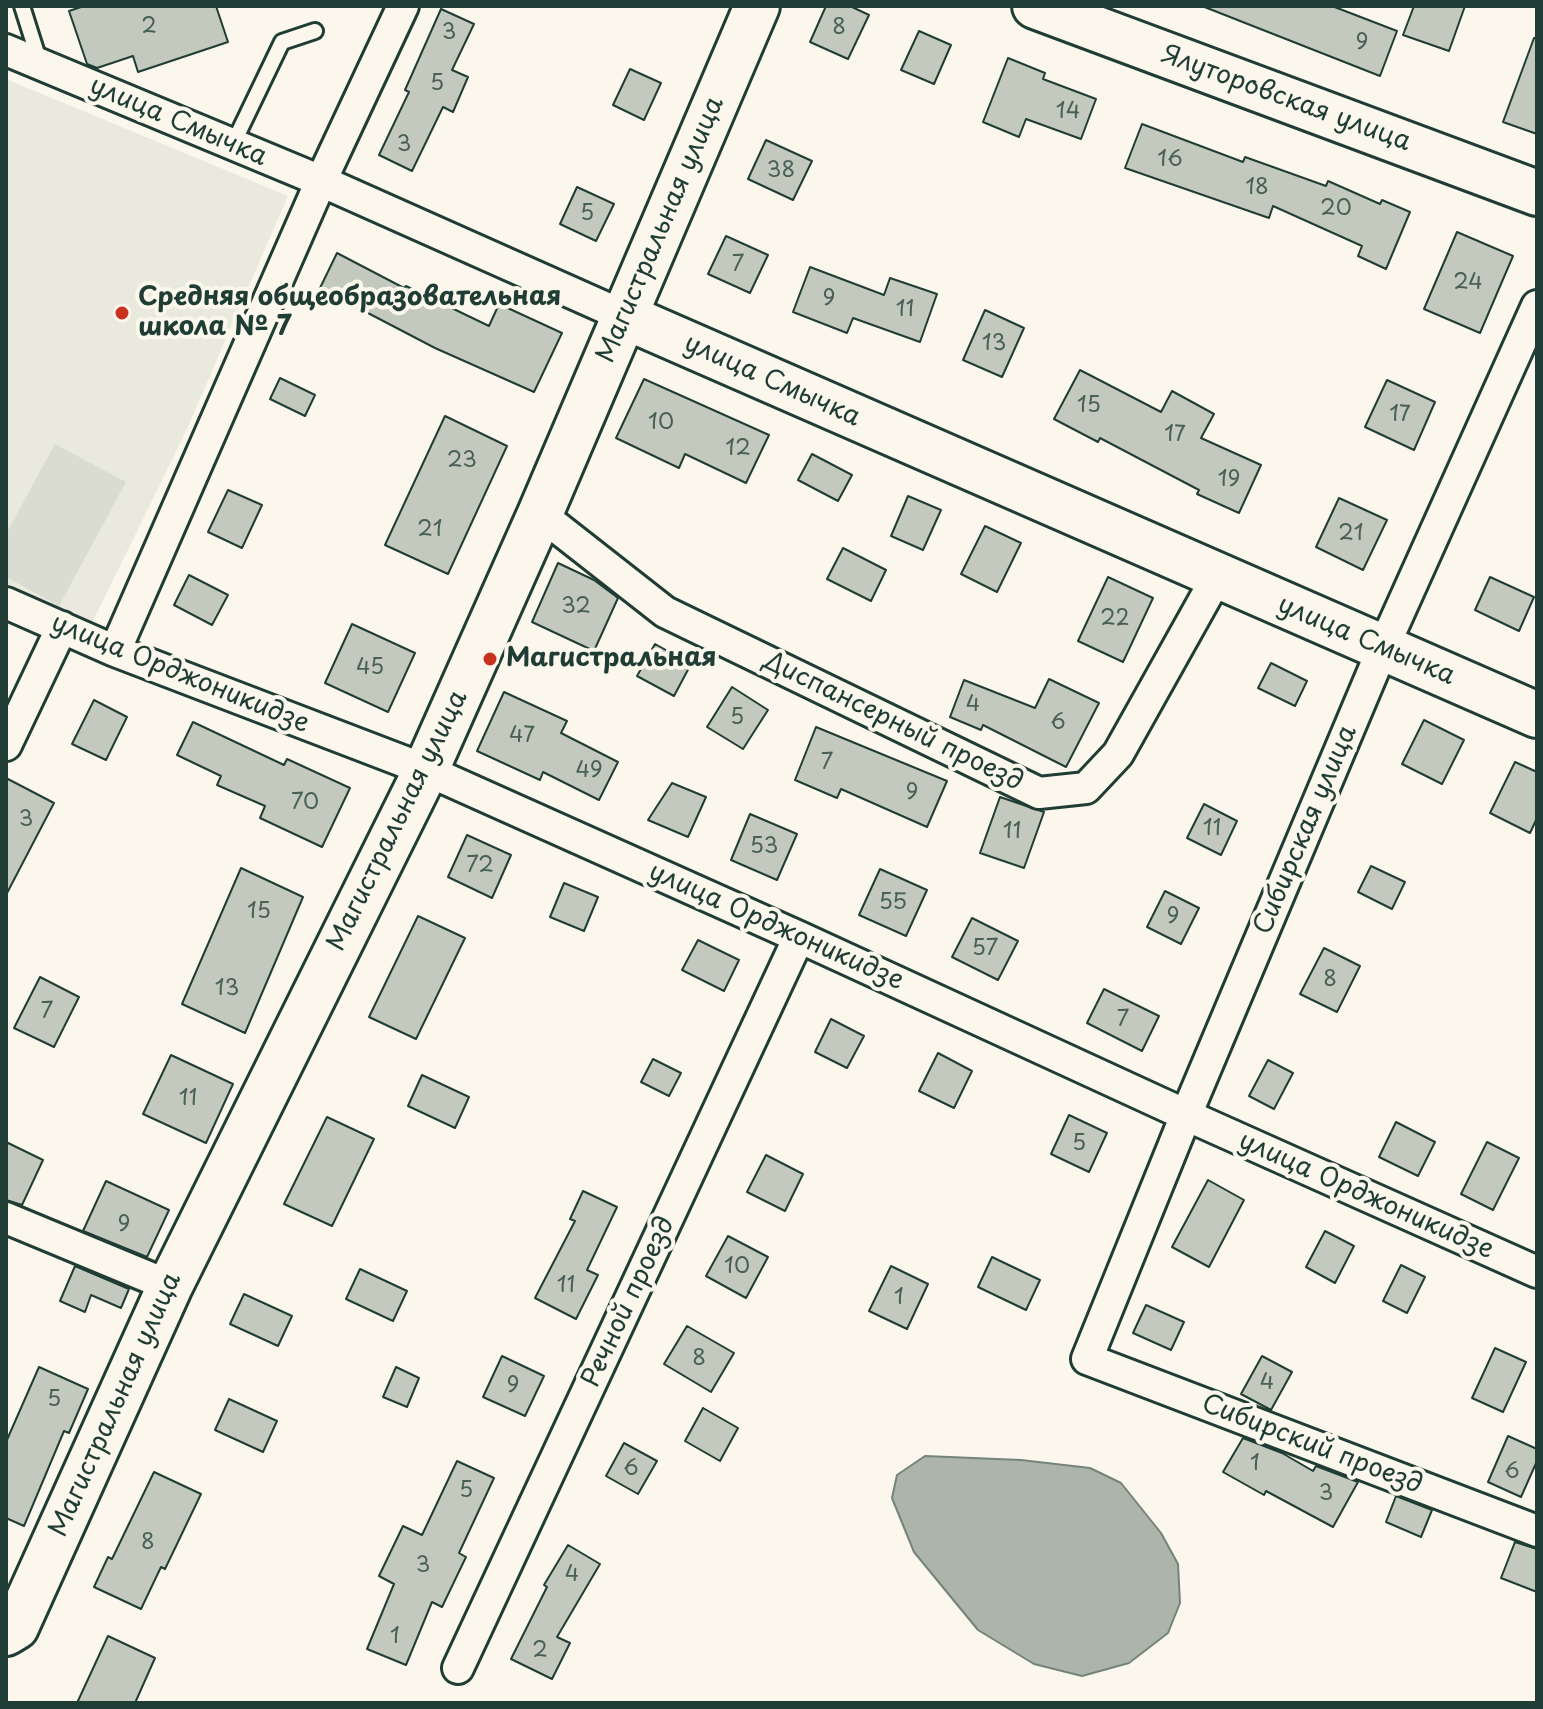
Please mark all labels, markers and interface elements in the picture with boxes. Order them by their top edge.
house number: 2 [141,14,157,40]
house number: 8 [832,15,846,41]
house number: 3 [442,20,456,46]
house number: 9 [1356,30,1368,56]
street label: Ялуторовская улица [1157,39,1415,159]
street label: улица Смычка [85,71,271,173]
house number: 5 [430,71,444,97]
street label: Магистральная улица [591,92,731,368]
house number: 14 [1056,99,1080,125]
house number: 3 [397,132,411,158]
house number: 16 [1157,147,1183,173]
house number: 38 [767,158,795,184]
house number: 18 [1245,175,1269,201]
house number: 20 [1320,196,1352,222]
house number: 5 [580,201,594,227]
house number: 7 [732,252,744,278]
house number: 24 [1453,270,1483,296]
place label: Средняя общеобразовательная школа № 7 [138,282,561,344]
house number: 9 [823,286,835,312]
house number: 11 [896,297,914,323]
marker: Средняя общеобразовательная школа № 7 [113,304,131,322]
street label: улица Смычка [679,328,865,434]
house number: 13 [982,331,1006,357]
house number: 15 [1077,393,1101,419]
house number: 17 [1389,402,1411,428]
house number: 10 [648,410,674,436]
house number: 17 [1164,422,1186,448]
house number: 12 [725,436,751,462]
house number: 23 [447,448,477,474]
house number: 19 [1218,467,1240,493]
house number: 21 [417,517,443,543]
house number: 21 [1338,521,1364,547]
street label: улица Смычка [1273,590,1459,692]
house number: 32 [561,594,591,620]
house number: 22 [1100,606,1130,632]
street label: улица Орджоникидзе [46,608,314,740]
place label: Магистральная [506,643,717,675]
street label: Диспансерный проезд [758,646,1028,798]
marker: Магистральная [481,650,499,668]
house number: 45 [356,655,384,681]
street label: Магистральная улица [321,686,475,956]
house number: 4 [966,692,980,718]
house number: 5 [730,705,744,731]
house number: 6 [1050,710,1066,736]
street label: Сибирская улица [1248,721,1364,939]
house number: 47 [509,723,535,749]
house number: 7 [821,750,833,776]
house number: 49 [575,758,603,784]
house number: 9 [906,780,918,806]
house number: 70 [291,790,319,816]
house number: 3 [19,807,33,833]
house number: 11 [1203,816,1221,842]
house number: 11 [1003,819,1021,845]
house number: 53 [750,834,778,860]
house number: 72 [466,853,494,879]
street label: улица Орджоникидзе [644,857,908,997]
house number: 55 [879,890,907,916]
house number: 15 [247,899,271,925]
house number: 9 [1167,904,1179,930]
house number: 57 [972,936,998,962]
house number: 8 [1323,967,1337,993]
house number: 13 [215,976,239,1002]
house number: 7 [41,999,53,1025]
house number: 7 [1117,1007,1129,1033]
house number: 11 [179,1086,197,1112]
street label: улица Орджоникидзе [1234,1126,1498,1266]
house number: 5 [1072,1131,1086,1157]
house number: 9 [118,1212,130,1238]
street label: Речной проезд [576,1212,682,1392]
house number: 10 [724,1254,750,1280]
street label: Магистральная улица [44,1268,188,1542]
house number: 11 [557,1273,575,1299]
house number: 1 [894,1285,904,1311]
house number: 8 [692,1346,706,1372]
house number: 4 [1260,1370,1274,1396]
house number: 9 [507,1373,519,1399]
house number: 5 [47,1387,61,1413]
street label: Сибирский проезд [1197,1389,1427,1501]
house number: 1 [1250,1451,1260,1477]
house number: 6 [623,1456,639,1482]
house number: 6 [1504,1459,1520,1485]
house number: 5 [459,1478,473,1504]
house number: 3 [1319,1481,1333,1507]
house number: 8 [141,1530,155,1556]
house number: 3 [416,1553,430,1579]
house number: 4 [565,1562,579,1588]
house number: 1 [390,1624,400,1650]
house number: 2 [532,1638,548,1664]

